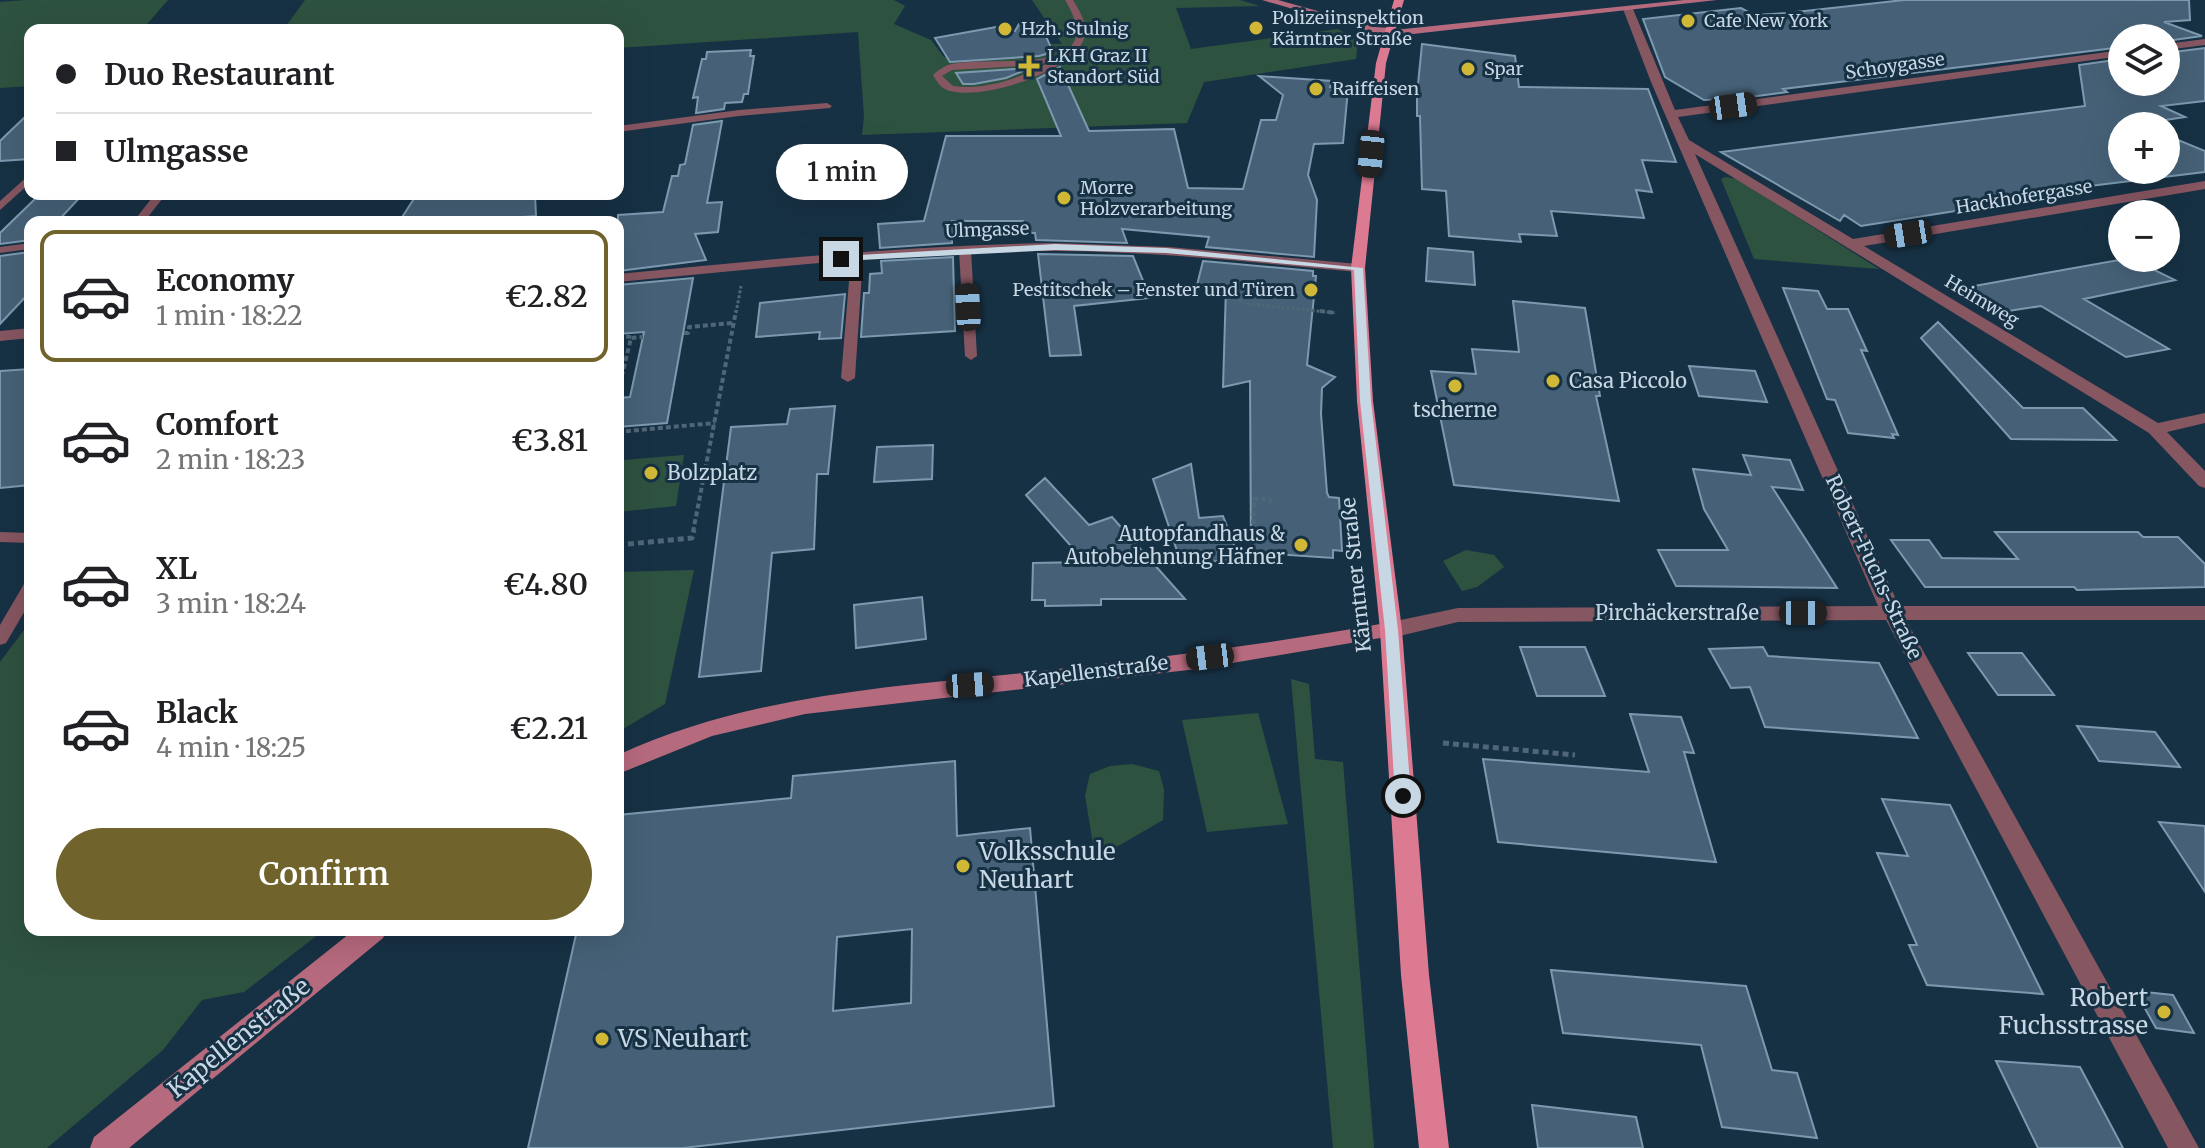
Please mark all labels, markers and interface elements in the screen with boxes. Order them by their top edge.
place label: Polizeiinspektion Kärntner Straße [1272,6,1424,50]
place label: Cafe New York [1704,9,1829,32]
marker: Cafe New York [1679,12,1697,30]
place label: Hzh. Stulnig [1021,17,1128,40]
marker: Polizeiinspektion Kärntner Straße [1247,19,1265,37]
marker: Hzh. Stulnig [996,20,1014,38]
map controls [2108,24,2180,272]
button: layers [2108,24,2180,96]
place label: LKH Graz II Standort Süd [1047,44,1160,88]
street label: Schoygasse [1844,47,1946,84]
text: Duo Restaurant [104,55,335,93]
marker: LKH Graz II Standort Süd [1018,55,1040,77]
place label: Spar [1484,57,1524,80]
marker: Spar [1459,60,1477,78]
place label: Raiffeisen [1332,77,1419,100]
marker: Raiffeisen [1307,80,1325,98]
car [1708,91,1758,121]
button: + [2108,112,2180,184]
car [1357,129,1385,179]
text: Ulmgasse [104,132,249,170]
callout: 1 min [775,143,907,199]
text: 1 min [807,155,877,188]
street label: Hackhofergasse [1954,174,2094,219]
place label: Morre Holzverarbeitung [1080,176,1232,220]
marker: Morre Holzverarbeitung [1055,189,1073,207]
button: − [2108,200,2180,272]
street label: Ulmgasse [945,217,1029,242]
car [1882,218,1934,250]
route end [823,241,859,277]
icon: car [60,260,132,332]
text: Economy [156,261,294,299]
street label: Heimweg [1941,270,2024,332]
text: €2.82 [505,277,588,315]
place label: Pestitschek – Fenster und Türen [1013,278,1295,301]
marker: Pestitschek – Fenster und Türen [1302,281,1320,299]
car [955,282,981,332]
text: 1 min · 18:22 [156,299,303,332]
place label: Casa Piccolo [1569,368,1687,393]
marker: Casa Piccolo [1544,372,1562,390]
marker: tscherne [1446,377,1464,395]
place label: tscherne [1413,397,1497,422]
icon: car [60,404,132,476]
text: Comfort [156,405,279,443]
text: €3.81 [511,421,588,459]
text: 2 min · 18:23 [156,443,305,476]
place label: Bolzplatz [667,460,757,485]
marker: Bolzplatz [642,464,660,482]
street label: Robert-Fuchs-Straße [1821,471,1928,663]
street label: Kärntner Straße [1335,496,1376,654]
place label: Autopfandhaus & Autobelehnung Häfner [1064,521,1285,569]
marker: Autopfandhaus & Autobelehnung Häfner [1292,536,1310,554]
icon: car [60,548,132,620]
text: XL [156,549,197,587]
text: €4.80 [503,565,588,603]
text: 3 min · 18:24 [156,587,306,620]
street label: Pirchäckerstraße [1595,600,1759,625]
car [1779,601,1827,625]
car [1185,642,1235,672]
street label: Kapellenstraße [1022,649,1169,692]
car [945,671,995,699]
icon: car [60,692,132,764]
text: Black [156,693,238,731]
text: €2.21 [510,709,588,747]
text: 4 min · 18:25 [156,731,306,764]
route start [1385,778,1421,814]
button: Confirm [56,828,592,920]
place label: Volksschule Neuhart [978,836,1116,895]
marker: Volksschule Neuhart [954,857,972,875]
street label: Kapellenstraße [161,971,316,1104]
place label: Robert Fuchsstrasse [1999,982,2149,1041]
marker: Robert Fuchsstrasse [2155,1003,2173,1021]
place label: VS Neuhart [617,1023,749,1054]
marker: VS Neuhart [593,1030,611,1048]

